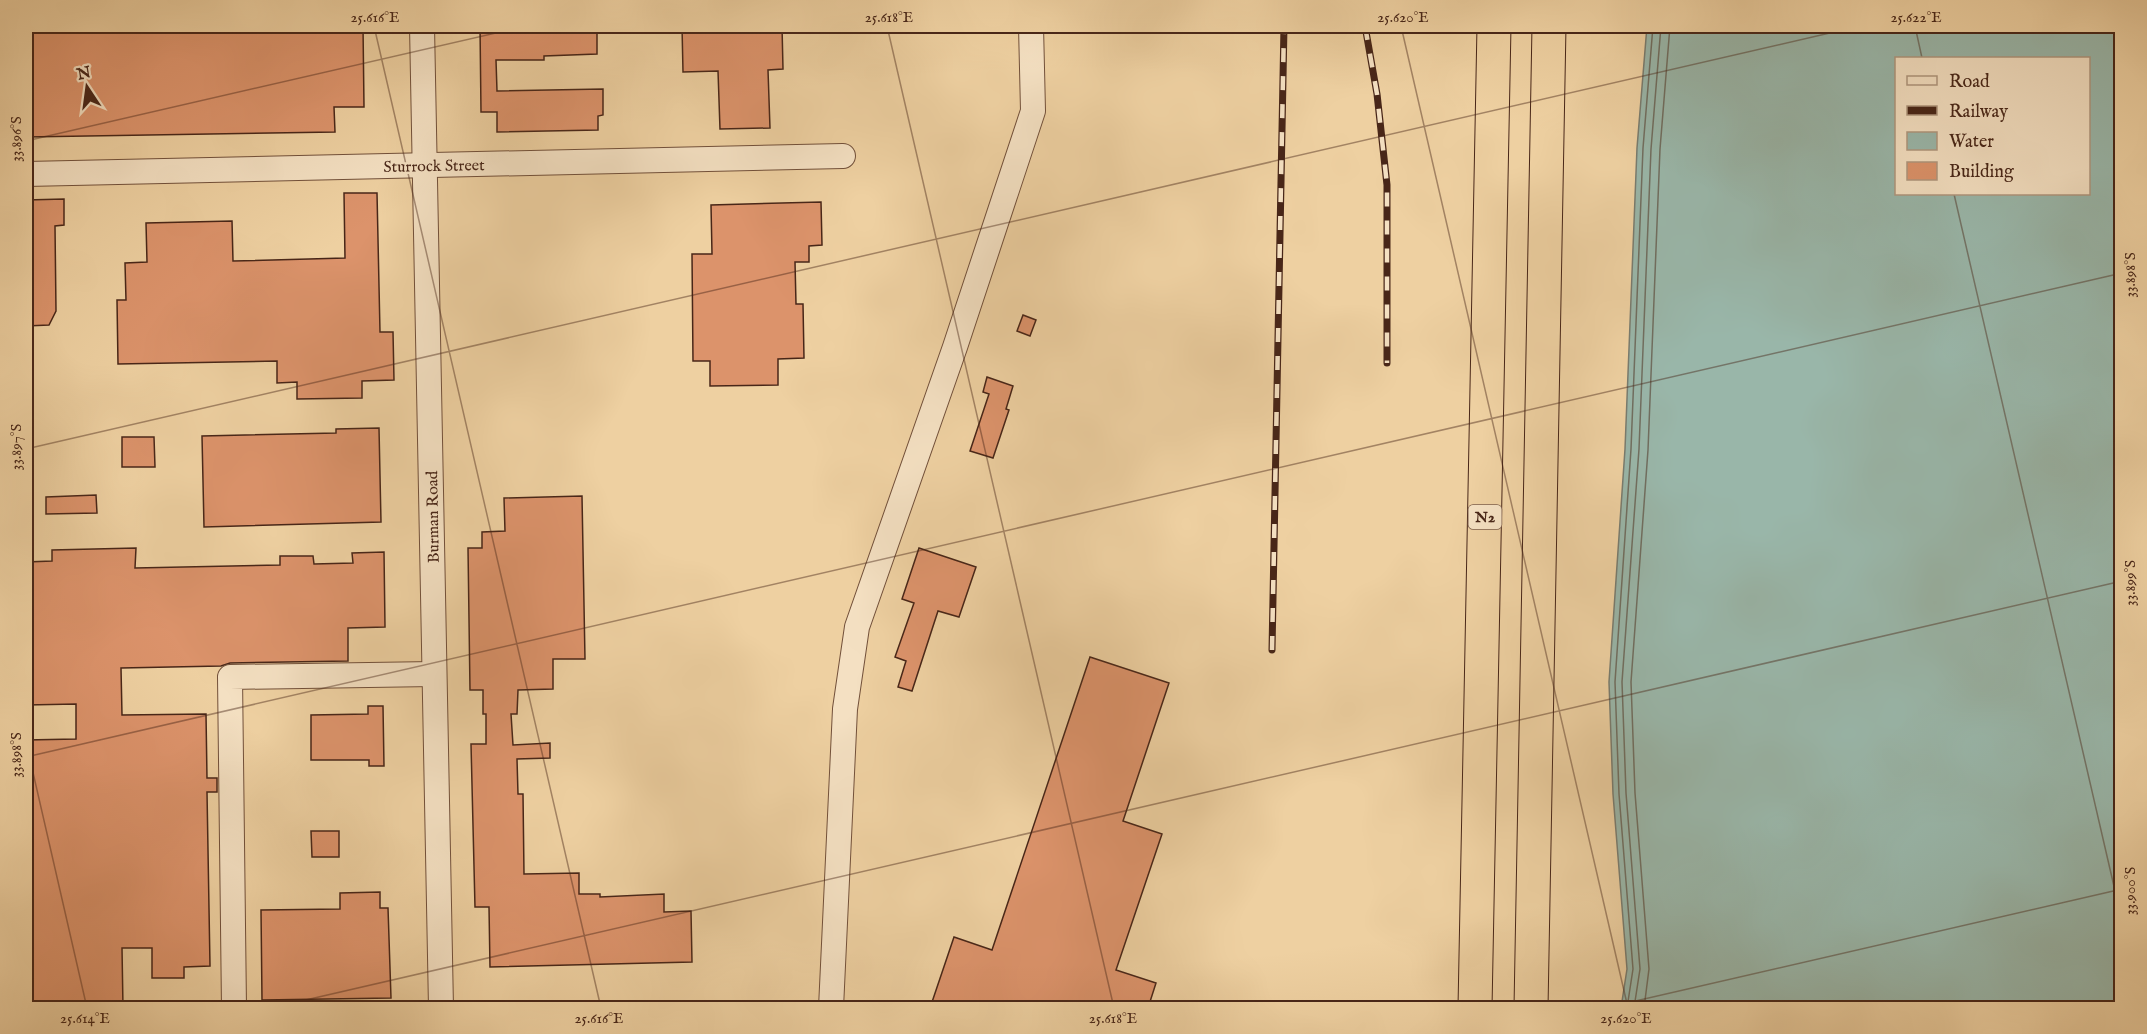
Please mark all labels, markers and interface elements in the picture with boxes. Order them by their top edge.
text: 25.616°E [351,8,399,27]
text: 25.618°E [865,8,913,27]
text: 25.620°E [1377,8,1429,27]
text: 25.622°E [1890,8,1942,27]
north arrow [57,57,117,117]
legend [1895,57,2090,195]
text: N [74,63,93,86]
text: Road [1949,71,1990,94]
text: Railway [1949,101,2008,124]
text: 33.896°S [7,116,26,162]
text: Water [1949,131,1994,154]
street label: Sturrock Street [383,156,485,178]
text: Building [1949,161,2014,184]
text: 33.898°S [2121,252,2140,298]
text: 33.897°S [7,424,26,470]
street label: Burman Road [423,470,445,563]
road number: N2 [1468,505,1502,529]
text: 33.899°S [2121,560,2140,606]
text: 33.898°S [7,732,26,778]
text: 33.900°S [2121,867,2140,915]
text: 25.614°E [60,1009,110,1028]
text: 25.616°E [575,1009,623,1028]
text: 25.618°E [1089,1009,1137,1028]
text: 25.620°E [1600,1009,1652,1028]

